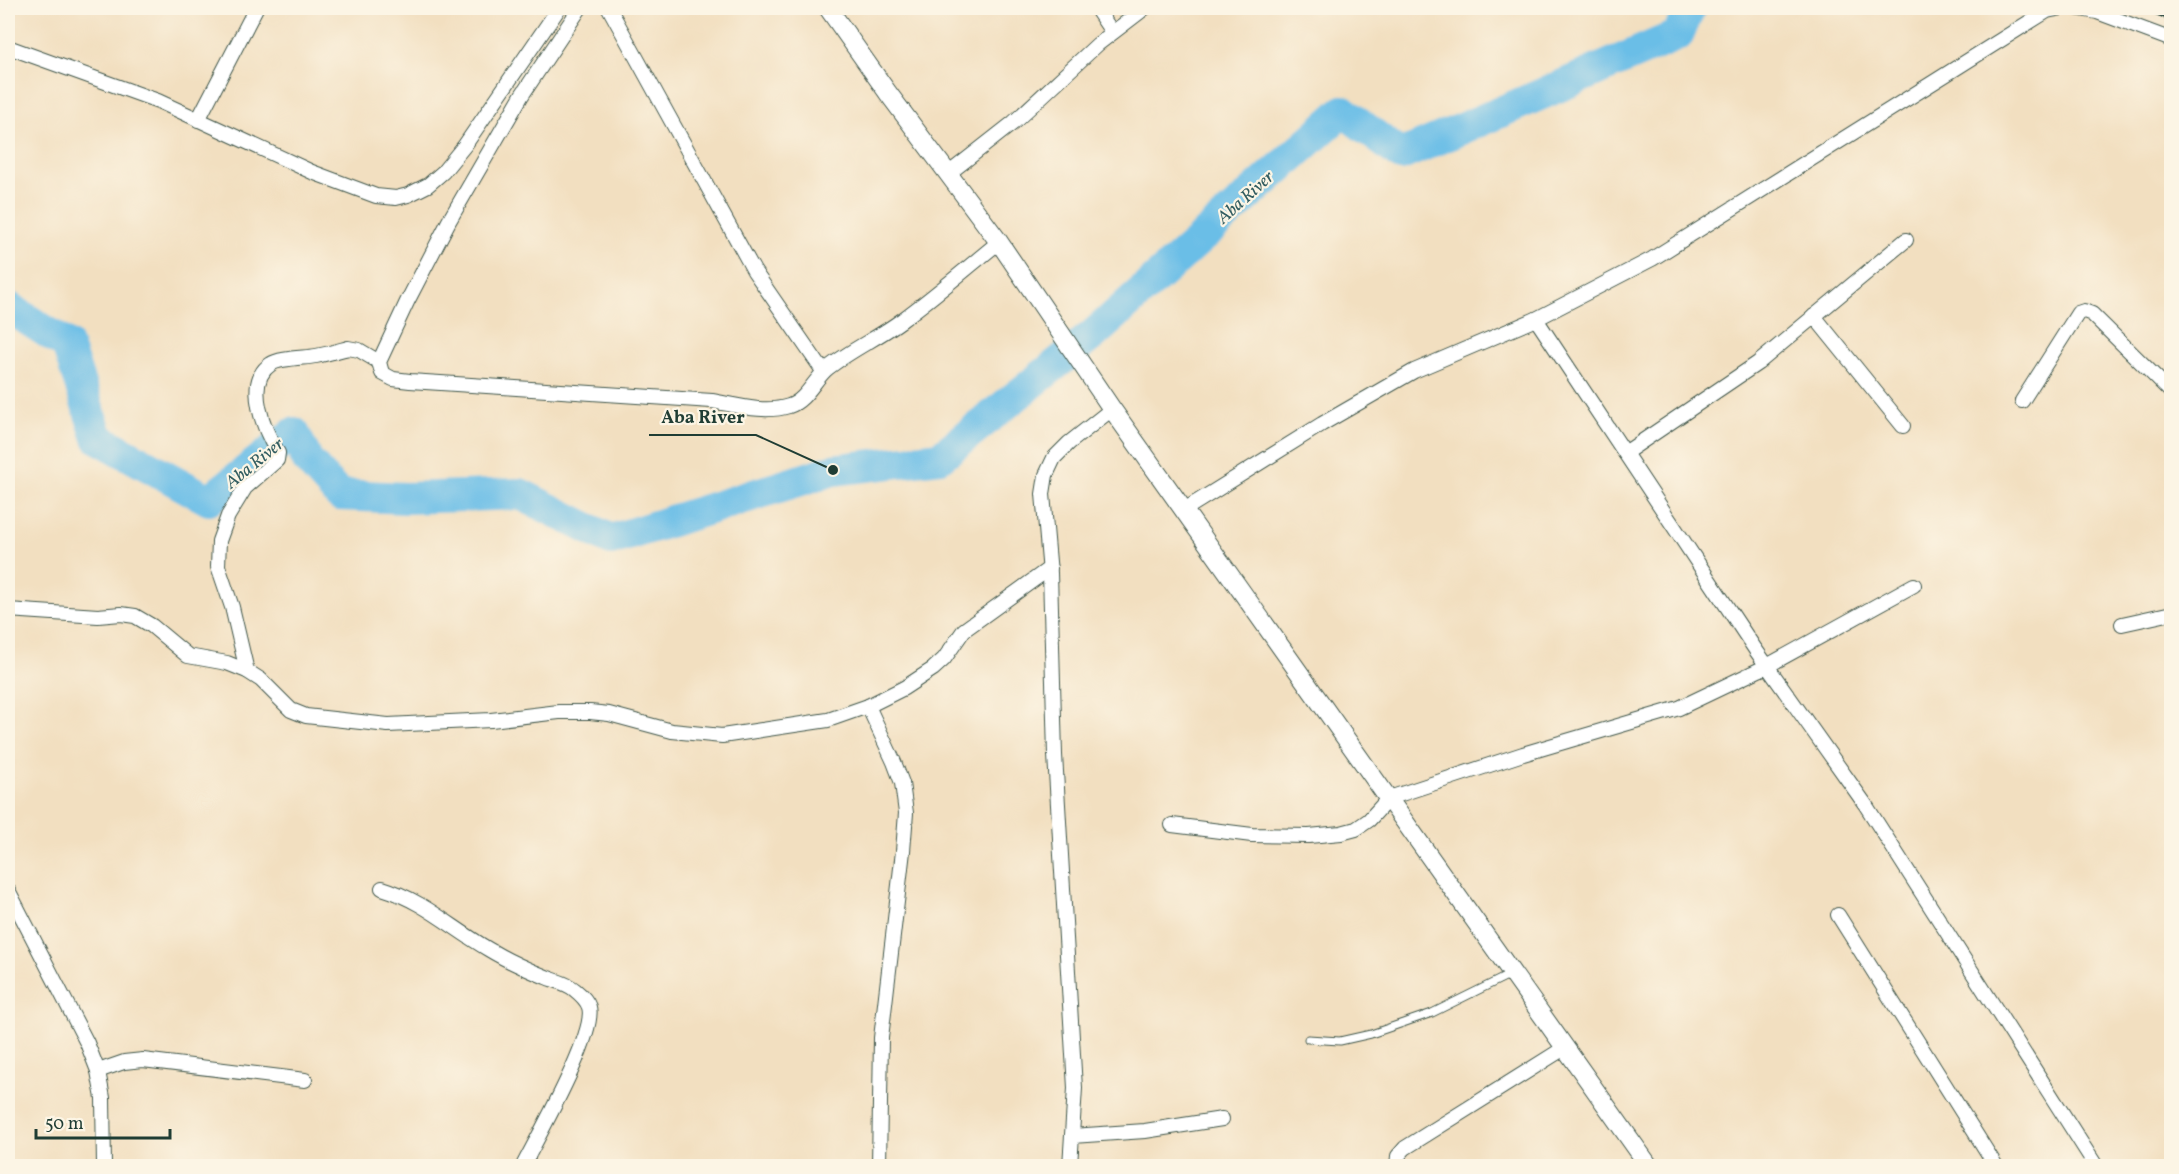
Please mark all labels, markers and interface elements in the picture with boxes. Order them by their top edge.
water label: Aba River [1211,165,1280,231]
callout: Aba River [649,399,756,435]
text: Aba River [661,406,745,431]
water label: Aba River [220,432,290,496]
scale bar [36,1102,170,1140]
text: 50 m [45,1112,84,1137]

